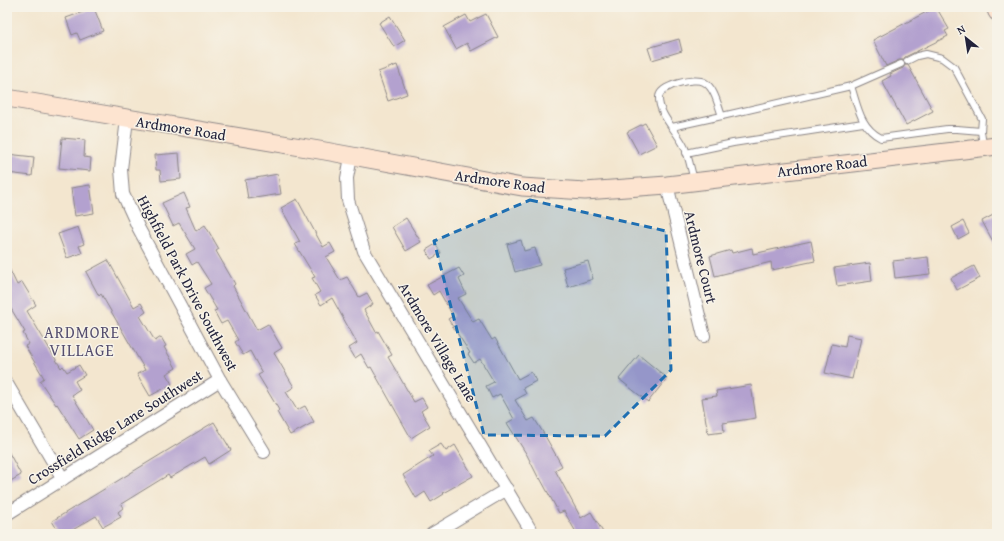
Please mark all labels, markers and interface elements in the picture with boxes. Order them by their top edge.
north arrow [946,18,986,58]
text: N [954,20,969,38]
street label: Ardmore Road [135,111,227,145]
street label: Ardmore Road [776,150,868,182]
street label: Ardmore Road [454,164,546,198]
street label: Highfield Park Drive Southwest [133,191,244,375]
street label: Ardmore Court [679,208,723,306]
street label: Ardmore Village Lane [394,278,482,406]
district label: ARDMORE VILLAGE [44,320,120,362]
street label: Crossfield Ridge Lane Southwest [24,364,207,490]

